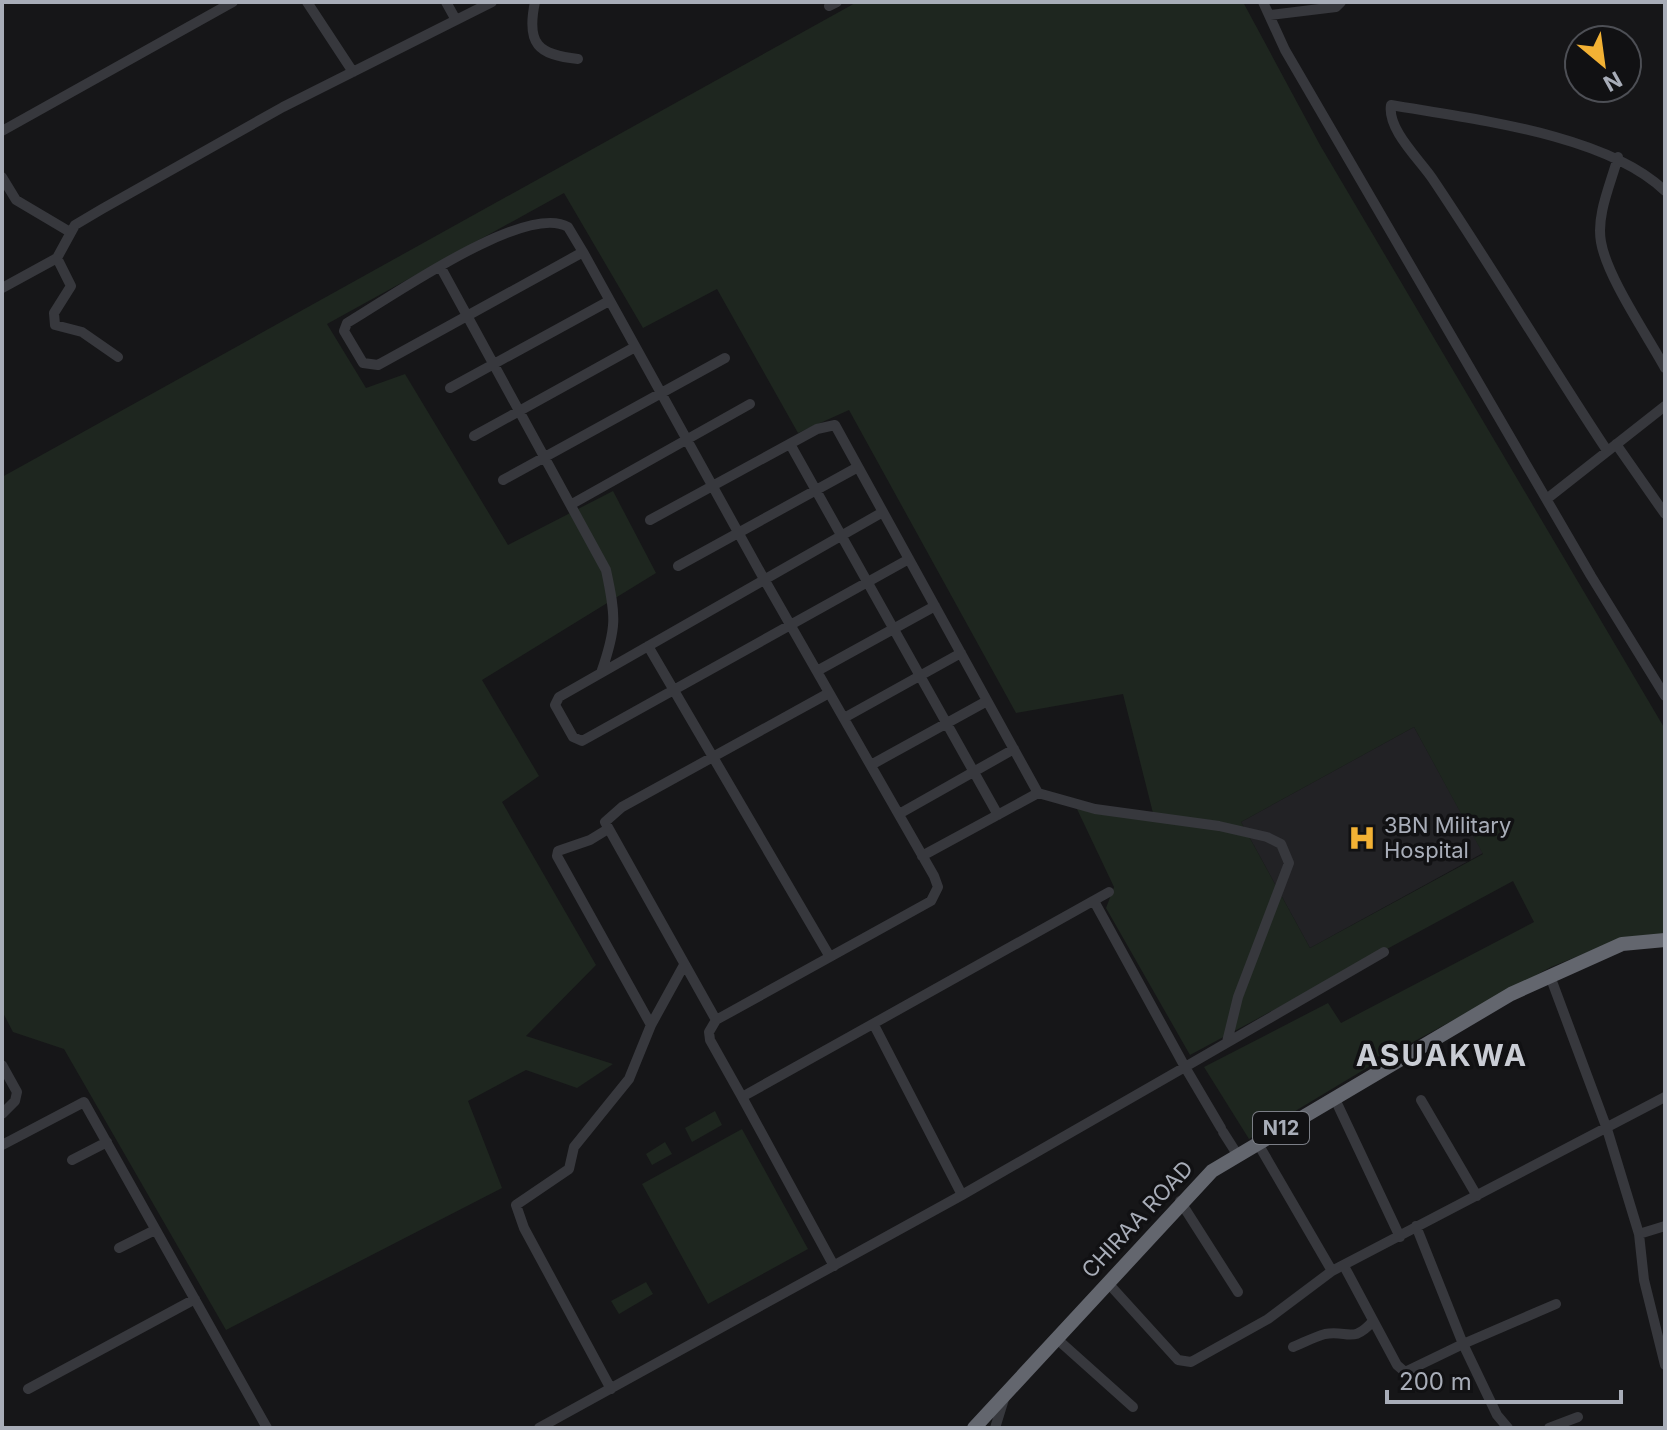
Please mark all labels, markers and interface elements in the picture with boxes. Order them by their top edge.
north arrow [1563,24,1643,104]
text: N [1599,66,1626,97]
place label: 3BN Military Hospital [1384,812,1511,863]
hospital icon: 3BN Military Hospital [1347,823,1377,853]
district label: ASUAKWA [1356,1037,1528,1073]
road number: N12 [1253,1112,1309,1144]
street label: CHIRAA ROAD [1076,1155,1198,1283]
scale bar [1387,1354,1621,1404]
text: 200 m [1399,1367,1472,1396]

